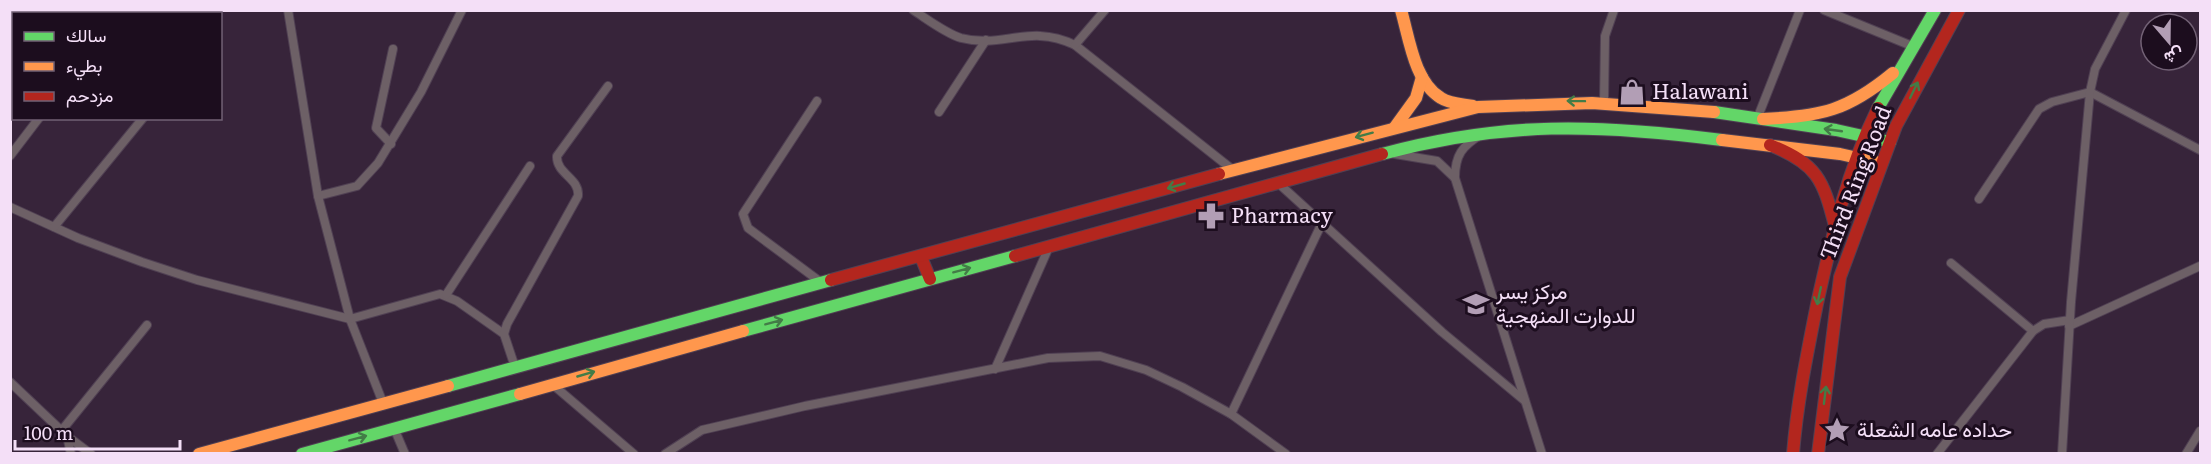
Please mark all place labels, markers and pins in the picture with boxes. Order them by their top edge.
place label: Halawani [1652,74,1748,105]
shop icon: Halawani [1617,77,1647,107]
place label: Pharmacy [1231,198,1334,229]
pharmacy icon: Pharmacy [1196,201,1226,231]
place label: مركز يسر للدوارت المنهجية [1495,274,1636,329]
school or university icon: مركز يسر للدوارت المنهجية [1461,289,1491,319]
place label: حداده عامه الشعلة [1857,412,2012,443]
place icon: حداده عامه الشعلة [1822,415,1852,445]

